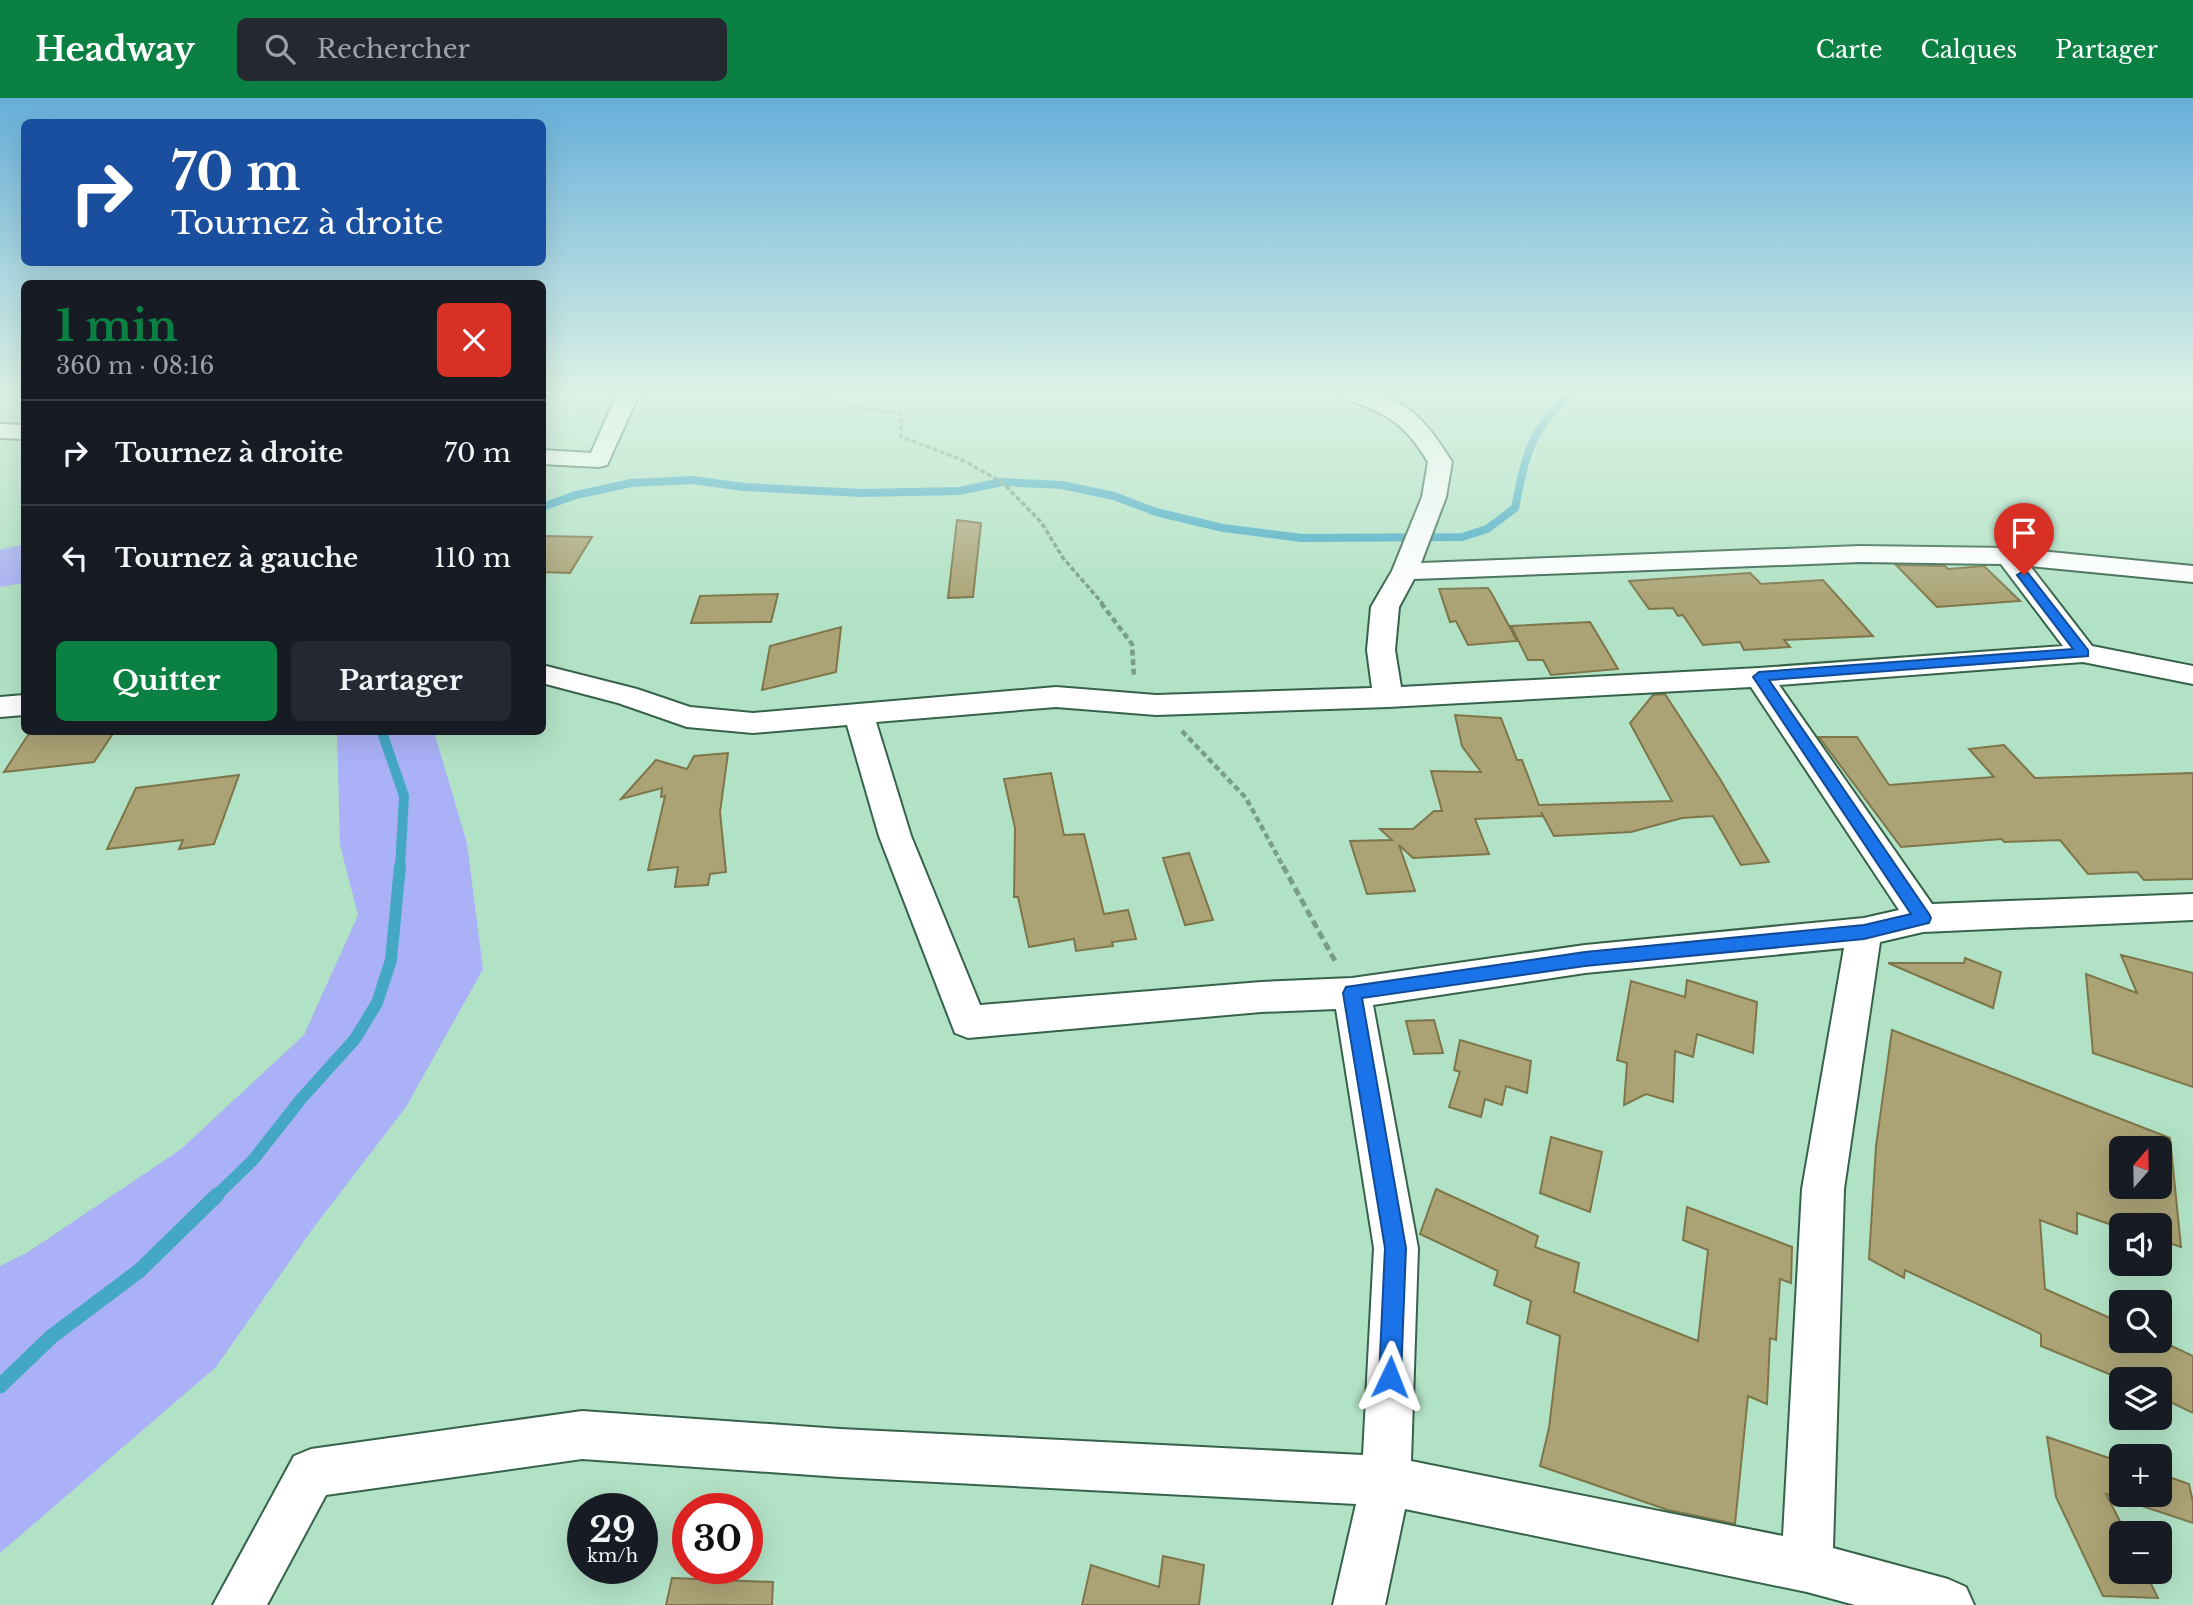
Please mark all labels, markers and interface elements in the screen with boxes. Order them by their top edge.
search box [237,18,727,81]
text: Headway [35,29,195,70]
icon: search [261,30,299,68]
text: Rechercher [317,33,470,65]
text: Carte [1816,35,1882,64]
text: Calques [1920,35,2017,64]
text: Partager [2055,35,2158,64]
text: 70 m [171,142,301,203]
icon: right [56,147,147,238]
text: Tournez à droite [171,203,444,243]
text: 1 min [56,300,178,352]
button: close [437,303,511,377]
text: 360 m · 08:16 [56,352,214,380]
icon: right [56,434,94,472]
text: Tournez à droite [115,437,343,469]
text: 70 m [444,437,511,469]
pin [1994,503,2054,575]
icon: arrive [2005,514,2043,552]
icon: left [56,539,94,577]
text: Tournez à gauche [115,542,358,574]
text: 110 m [434,542,511,574]
button: Quitter [56,641,277,721]
button: Partager [291,641,511,721]
north arrow [2109,1136,2172,1199]
map controls [2109,1136,2172,1584]
button: sound [2109,1213,2172,1276]
button: search [2109,1290,2172,1353]
position arrow [1353,1340,1427,1414]
button: layers [2109,1367,2172,1430]
button: + [2109,1444,2172,1507]
speed limit sign: 30 [672,1493,763,1584]
text: 29 [589,1508,636,1551]
button: − [2109,1521,2172,1584]
text: km/h [587,1545,638,1567]

